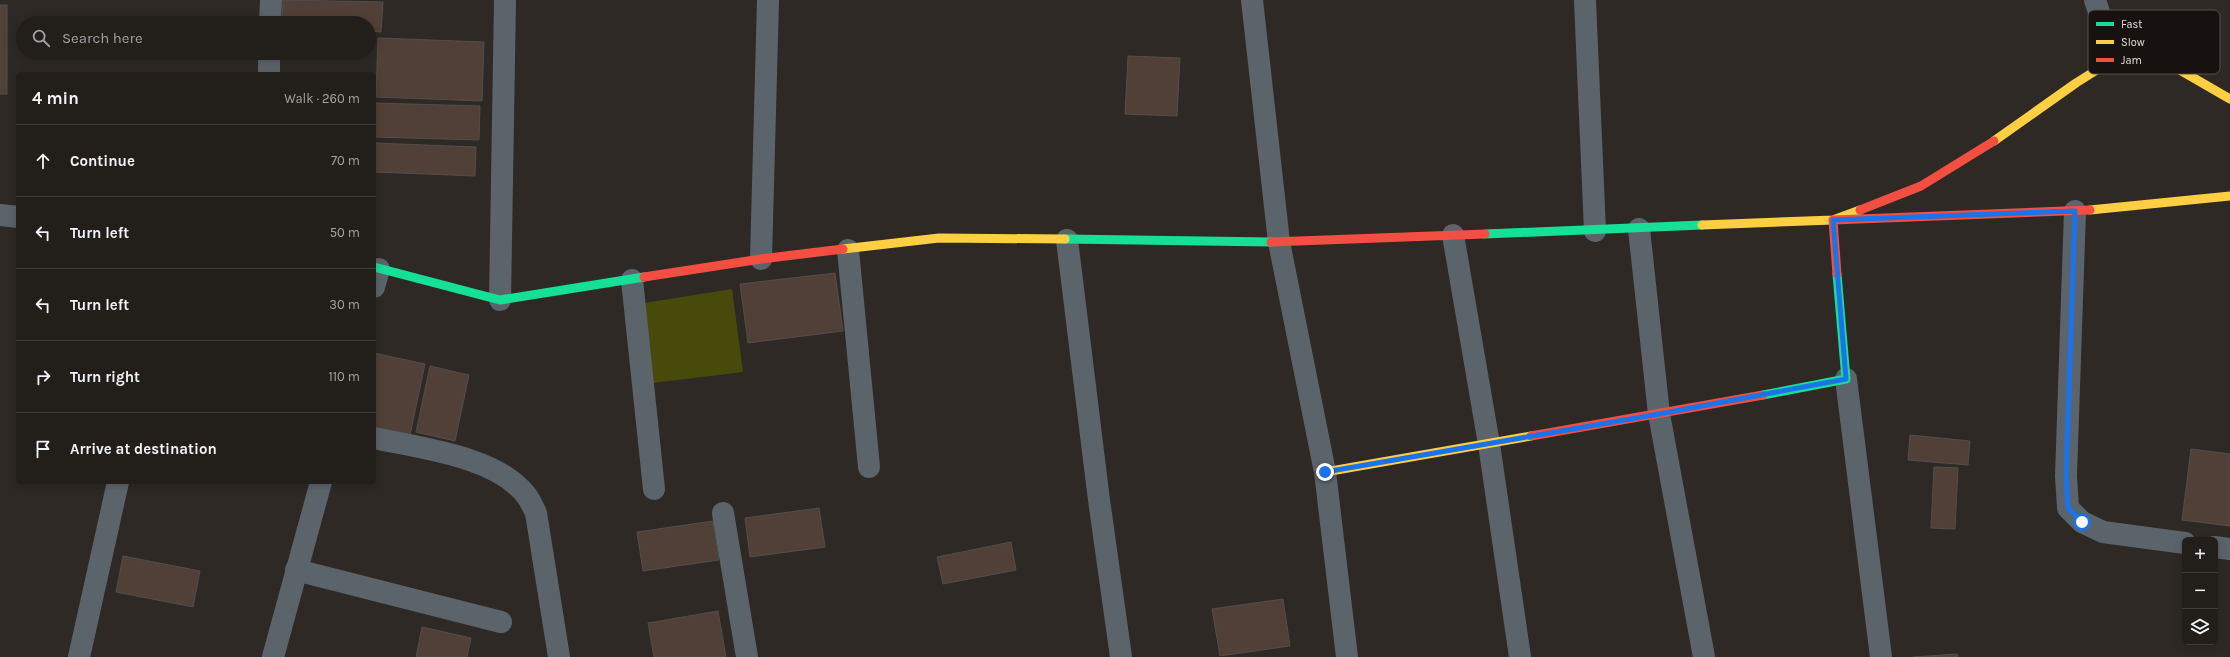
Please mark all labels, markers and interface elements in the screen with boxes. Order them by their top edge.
legend [2088,10,2220,74]
search box [16,16,376,60]
text: Fast [2121,18,2142,31]
icon: search [30,27,52,49]
text: Search here [62,29,143,47]
text: Slow [2121,36,2145,49]
text: Jam [2121,54,2142,67]
text: 4 min [32,88,79,108]
text: Walk · 260 m [284,91,360,106]
icon: ahead [32,150,54,172]
text: Continue [70,152,135,170]
text: 70 m [331,153,360,168]
icon: left [32,222,54,244]
text: Turn left [70,224,129,242]
text: 50 m [330,225,360,240]
icon: left [32,294,54,316]
text: Turn left [70,296,129,314]
text: 30 m [329,297,360,312]
icon: right [32,366,54,388]
text: Turn right [70,368,140,386]
text: 110 m [328,369,360,384]
icon: arrive [32,438,54,460]
text: Arrive at destination [70,440,217,458]
route end [1316,463,1334,481]
route start [2073,513,2091,531]
map controls [2182,537,2218,645]
button: + [2182,537,2218,573]
button: − [2182,573,2218,609]
button: layers [2182,609,2218,645]

